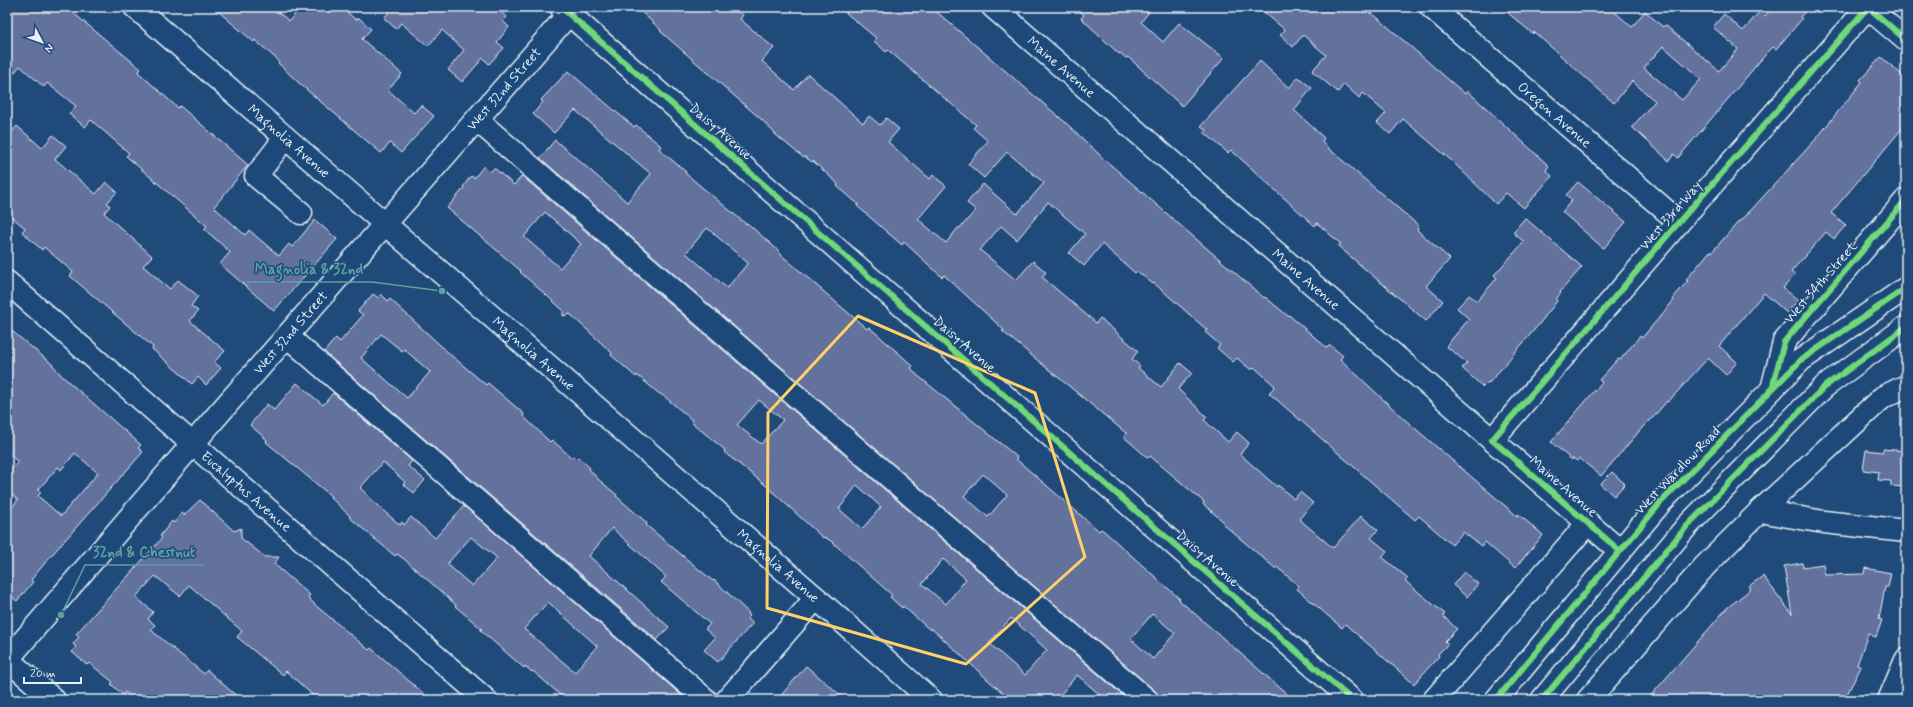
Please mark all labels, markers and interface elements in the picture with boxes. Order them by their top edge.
north arrow [22,22,62,62]
street label: Maine Avenue [1023,33,1099,102]
text: N [41,41,56,55]
street label: West 32nd Street [463,44,546,135]
street label: Oregon Avenue [1514,78,1595,152]
street label: Daisy Avenue [685,99,756,164]
street label: Magnolia Avenue [243,101,333,182]
street label: West 33rd Way [1636,177,1706,254]
street label: West 34th Street [1780,237,1862,327]
street label: Maine Avenue [1268,245,1344,314]
callout: Magnolia & 32nd [247,255,372,282]
text: Magnolia & 32nd [255,260,364,282]
street label: West 32nd Street [249,287,332,378]
street label: Daisy Avenue [929,312,1000,377]
street label: Magnolia Avenue [488,313,578,395]
street label: West Wardlow Road [1631,423,1724,519]
street label: Eucalyptus Avenue [197,448,295,536]
street label: Maine Avenue [1525,452,1601,521]
street label: Magnolia Avenue [733,525,823,607]
street label: Daisy Avenue [1172,526,1243,591]
callout: 32nd & Chestnut [85,538,203,565]
text: 32nd & Chestnut [93,543,196,563]
scale bar [24,659,81,685]
text: 20 m [30,666,56,682]

